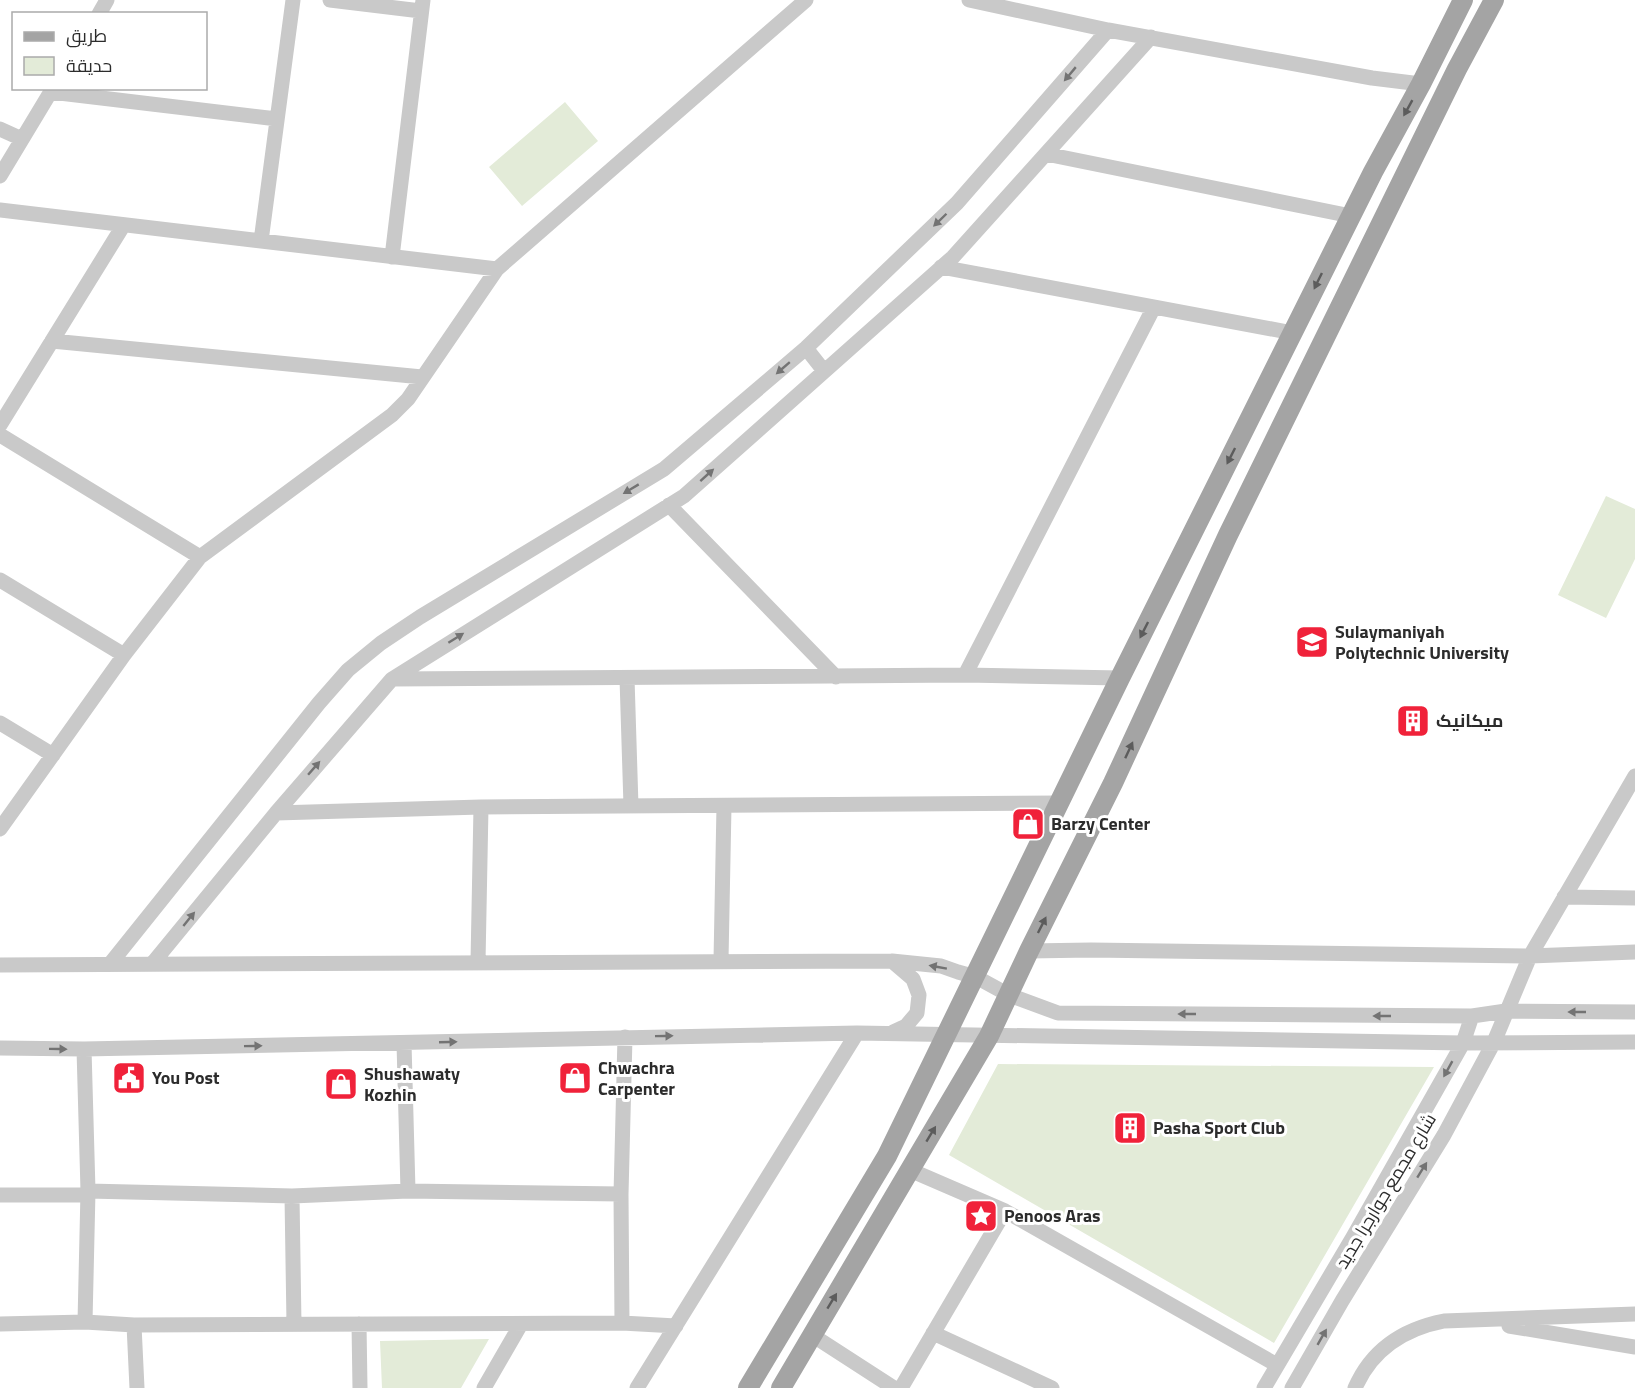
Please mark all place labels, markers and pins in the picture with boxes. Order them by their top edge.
place label: Sulaymaniyah Polytechnic University [1335,618,1509,666]
school or university icon: Sulaymaniyah Polytechnic University [1294,624,1330,660]
building icon: میکانیک [1395,703,1431,739]
place label: میکانیک [1436,707,1503,734]
shop icon: Barzy Center [1010,806,1046,842]
place label: Barzy Center [1051,810,1150,837]
place label: Chwachra Carpenter [598,1054,675,1102]
public building icon: You Post [111,1060,147,1096]
place label: Shushawaty Kozhin [364,1060,460,1108]
shop icon: Chwachra Carpenter [557,1060,593,1096]
place label: You Post [152,1064,220,1091]
shop icon: Shushawaty Kozhin [323,1066,359,1102]
building icon: Pasha Sport Club [1112,1110,1148,1146]
place label: Pasha Sport Club [1153,1114,1285,1141]
place icon: Penoos Aras [963,1198,999,1234]
place label: Penoos Aras [1004,1202,1101,1229]

